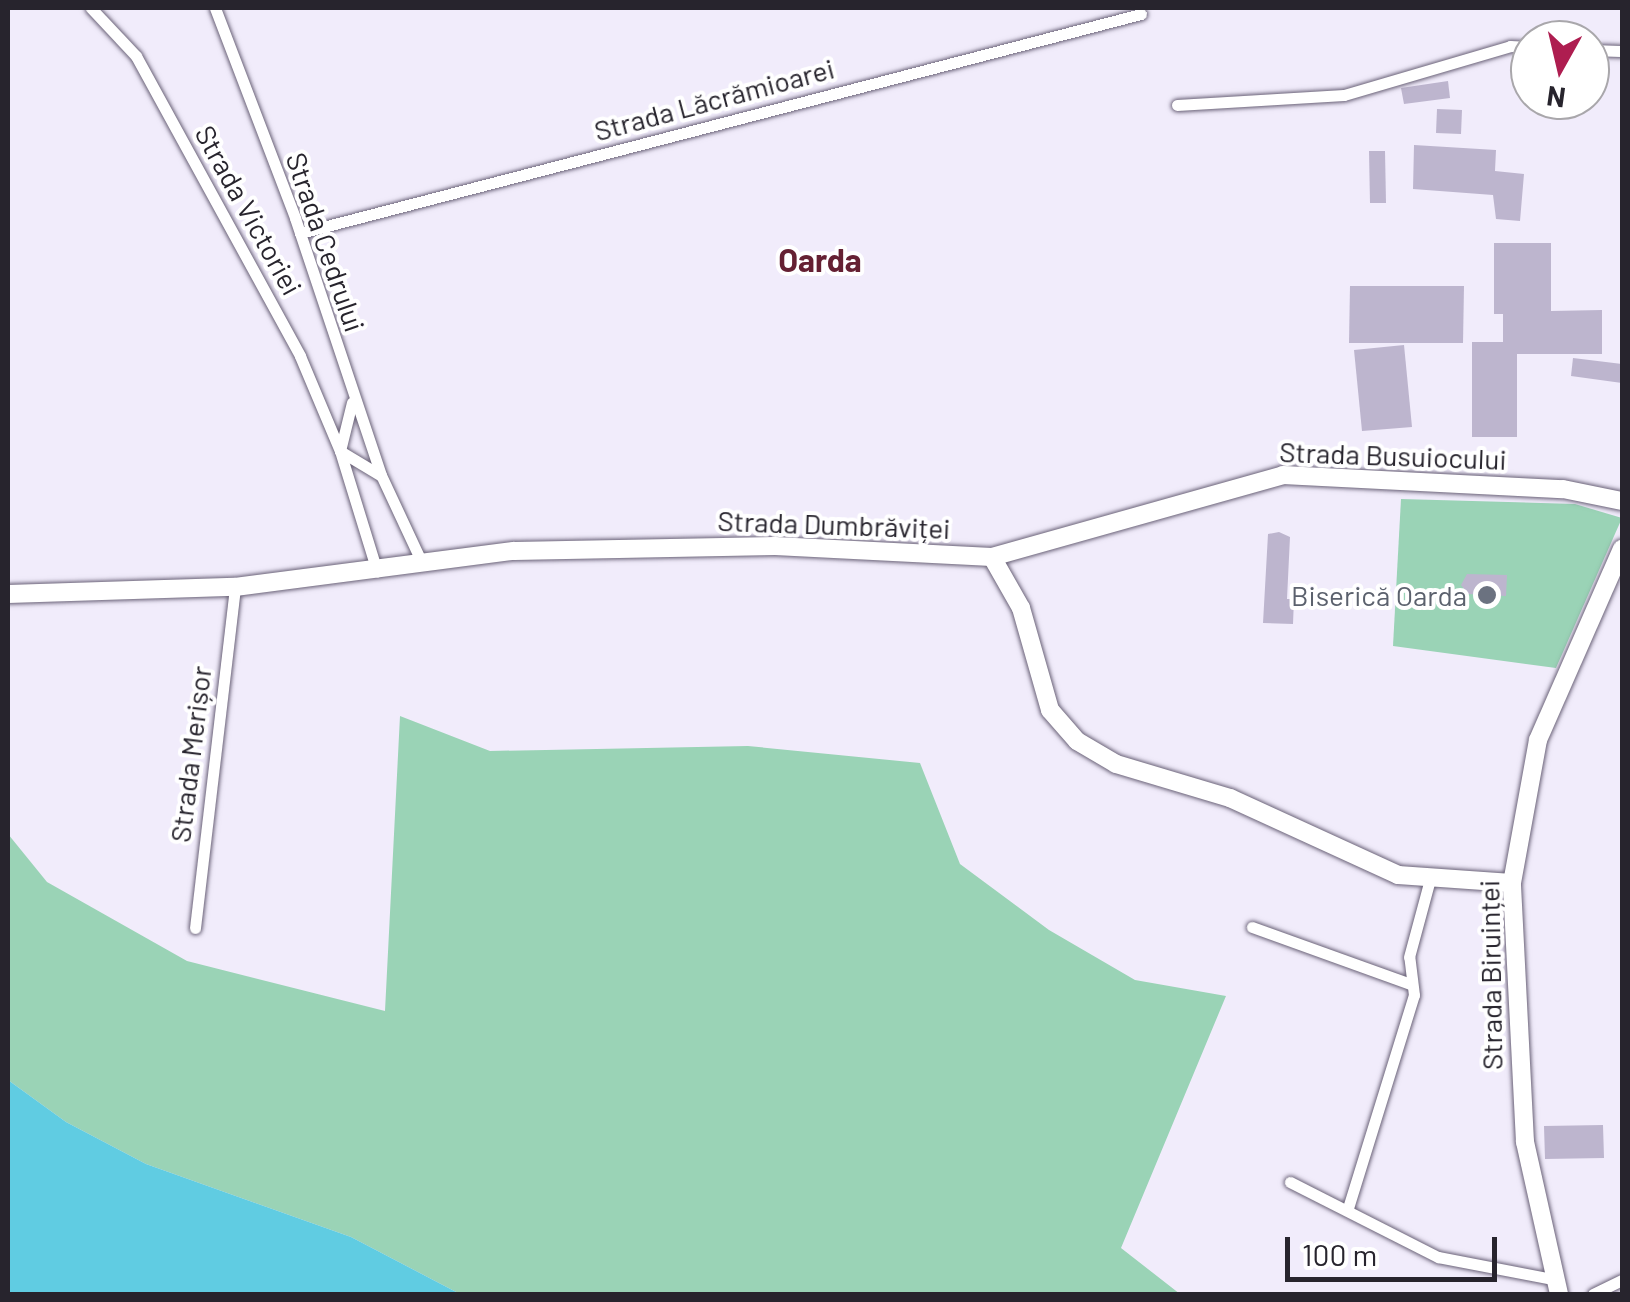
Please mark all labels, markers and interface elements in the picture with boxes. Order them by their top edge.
north arrow [1510,20,1610,120]
street label: Strada Lăcrămioarei [590,51,838,147]
text: N [1545,80,1568,116]
street label: Strada Victoriei [189,119,309,301]
street label: Strada Cedrului [280,148,372,336]
district label: Oarda [778,240,862,278]
street label: Strada Busuiocului [1279,434,1507,476]
street label: Strada Dumbrăviței [717,503,951,545]
place label: Biserică Oarda [1291,578,1467,612]
marker: Biserică Oarda [1476,584,1498,606]
street label: Strada Merișor [163,664,217,844]
street label: Strada Biruinței [1472,880,1508,1070]
scale bar [1290,1217,1502,1279]
text: 100 m [1302,1236,1377,1272]

